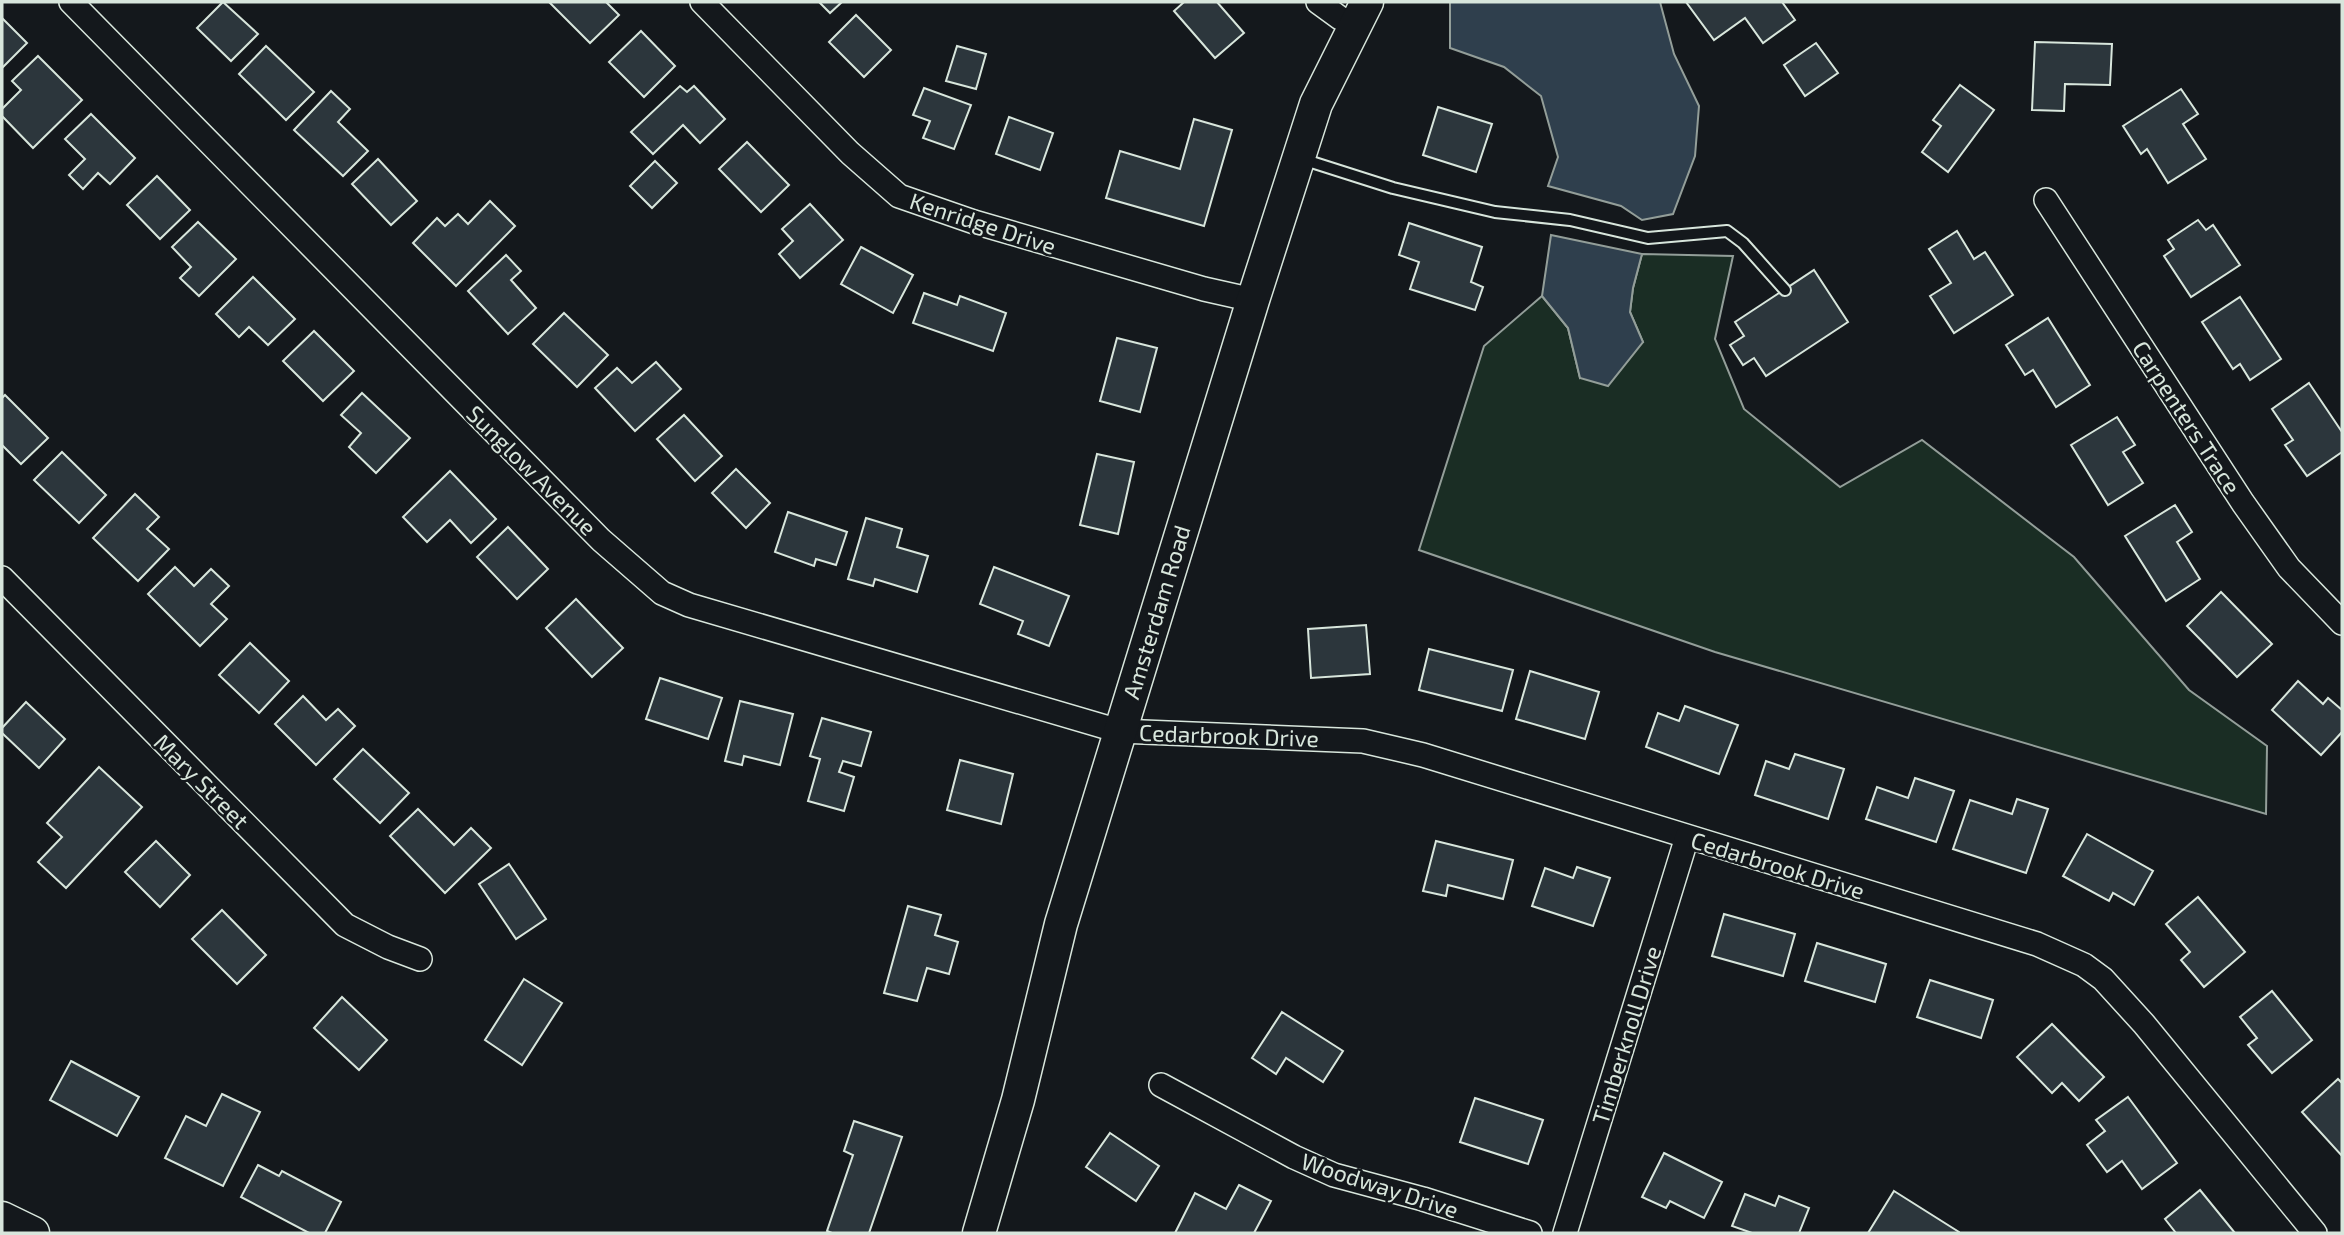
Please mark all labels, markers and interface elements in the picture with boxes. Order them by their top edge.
street label: Kenridge Drive [906,186,1060,260]
street label: Carpenters Trace [2127,335,2247,499]
street label: Sunglow Avenue [461,399,603,541]
street label: Amsterdam Road [1116,522,1196,702]
street label: Cedarbrook Drive [1139,718,1319,752]
street label: Mary Street [149,728,255,834]
street label: Cedarbrook Drive [1688,825,1868,905]
street label: Timberknoll Drive [1586,943,1666,1127]
street label: Woodway Drive [1298,1146,1462,1224]

